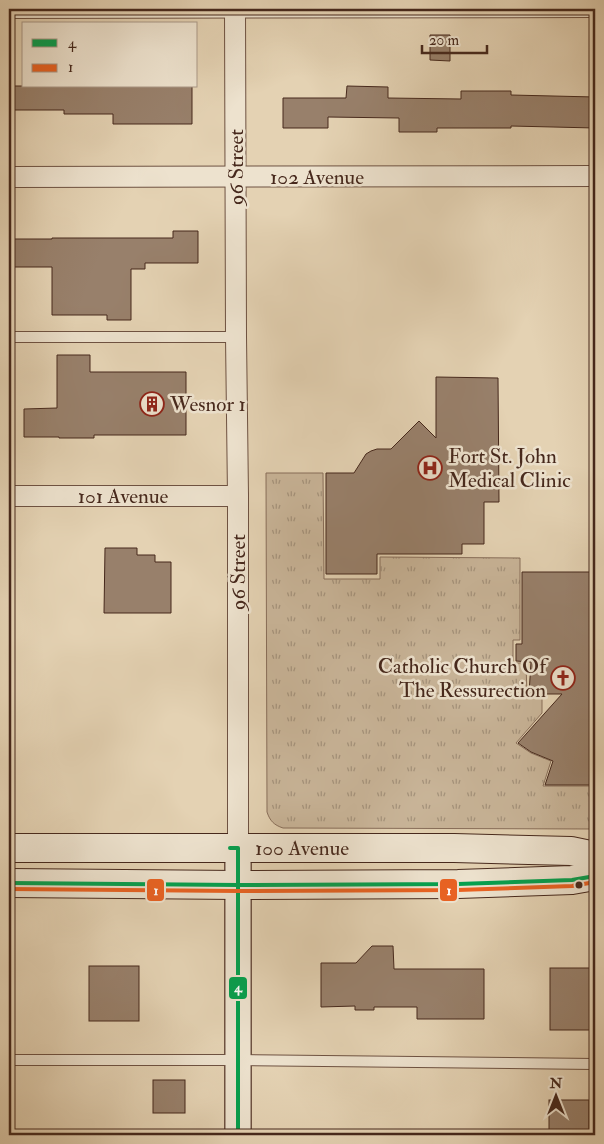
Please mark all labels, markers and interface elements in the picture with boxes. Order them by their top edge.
legend [22,22,198,88]
scale bar [422,22,486,54]
text: 20 m [429,31,459,50]
text: 4 [68,34,77,53]
text: 1 [68,58,73,77]
street label: 96 Street [223,129,250,207]
street label: 102 Avenue [270,164,364,191]
building icon: Wesnor 1 [139,391,165,417]
place label: Wesnor 1 [169,391,246,418]
place label: Fort St. John Medical Clinic [448,443,571,494]
hospital icon: Fort St. John Medical Clinic [417,455,443,481]
street label: 101 Avenue [78,483,169,510]
street label: 96 Street [225,534,252,612]
place label: Catholic Church Of The Ressurection [378,653,549,704]
church icon: Catholic Church Of The Ressurection [550,665,576,691]
street label: 100 Avenue [255,835,349,862]
line badge: 1 [146,878,165,902]
line badge: 1 [439,878,458,902]
unlabelled marker [574,880,584,890]
text: 1 [154,882,159,899]
text: 1 [447,882,452,899]
line badge: 4 [228,976,248,1000]
text: 4 [233,979,243,996]
north arrow [532,1072,582,1122]
text: N [549,1075,563,1092]

